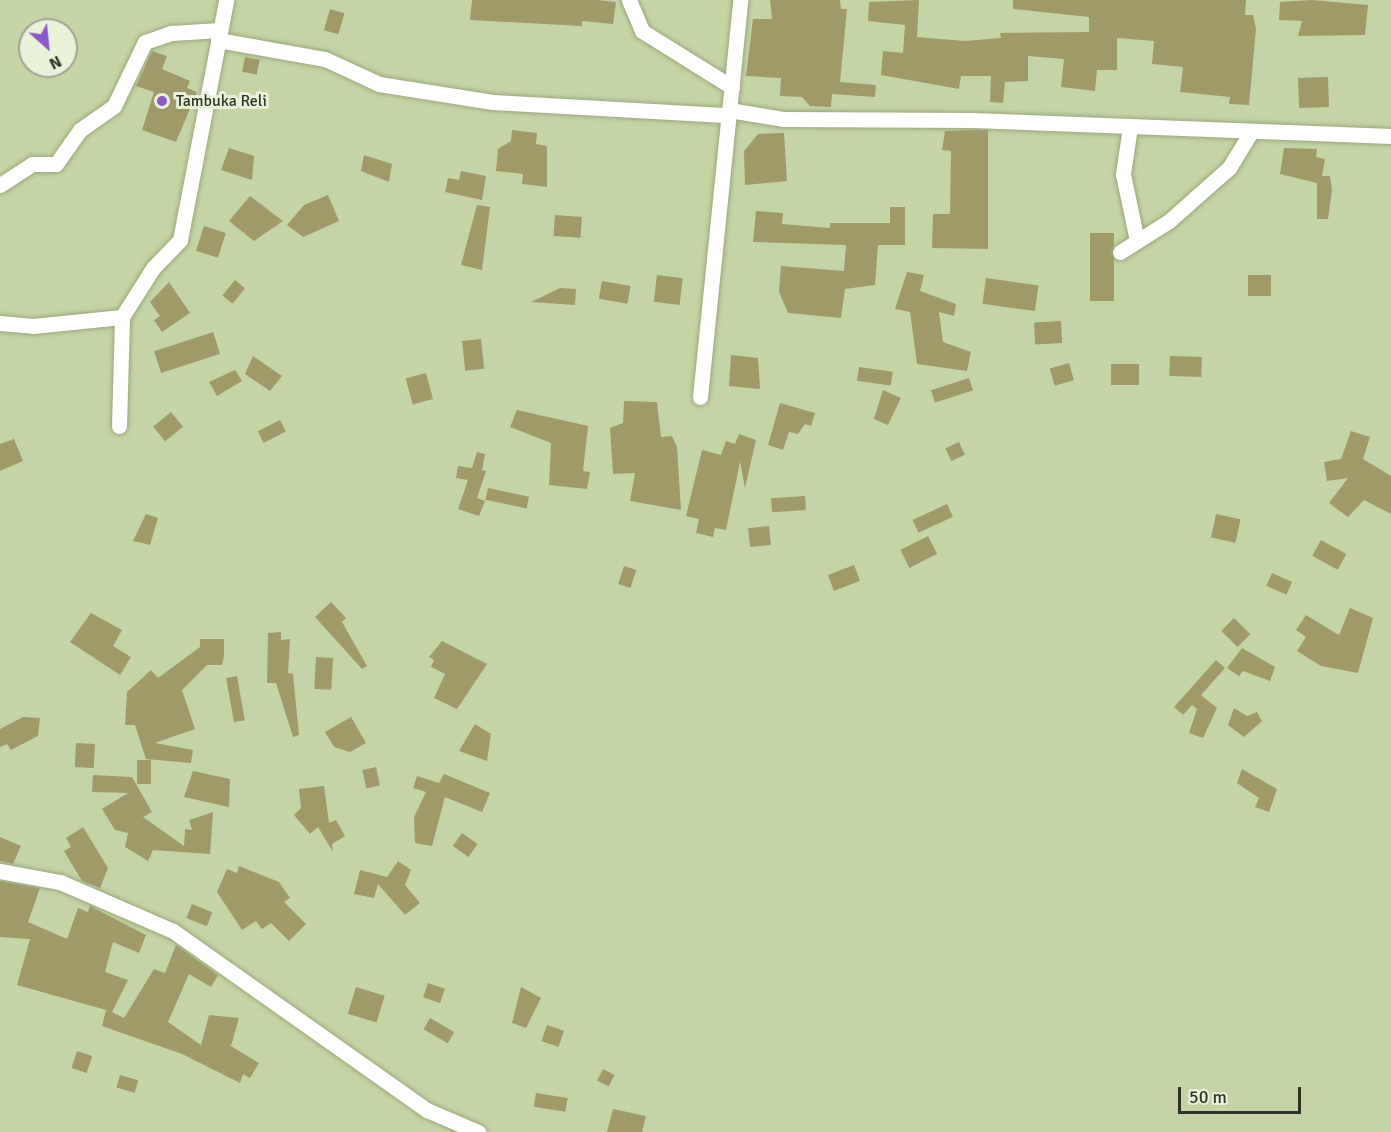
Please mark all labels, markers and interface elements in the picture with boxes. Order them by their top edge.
north arrow [18,18,78,78]
text: N [46,51,65,74]
place label: Tambuka Reli [176,91,267,111]
marker: Tambuka Reli [153,92,171,110]
scale bar [1181,1075,1304,1113]
text: 50 m [1189,1086,1227,1108]

